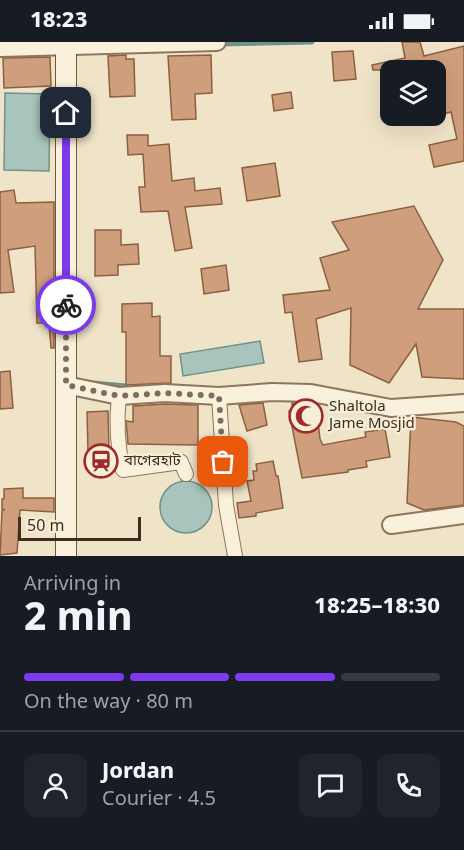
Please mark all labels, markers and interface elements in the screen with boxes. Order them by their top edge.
text: 18:23 [30,7,87,36]
map controls [380,60,446,126]
button: layers [380,60,446,126]
pin [40,87,91,138]
icon: home [49,96,82,129]
courier [36,275,96,335]
icon: bike [50,289,83,322]
place label: Shaltola Jame Mosjid [327,397,415,434]
mosque icon: Shaltola Jame Mosjid [288,398,324,434]
pin [197,436,248,487]
station icon: বাগেরহাট [83,443,119,479]
icon: bag [206,445,239,478]
place label: বাগেরহাট [123,451,181,471]
scale bar [18,514,141,541]
text: 50 m [27,516,64,538]
text: Arriving in [24,572,121,598]
text: 18:25–18:30 [314,593,440,622]
text: 2 min [24,594,132,646]
text: On the way · 80 m [24,690,193,716]
button: person [24,754,87,817]
button: chat [299,754,362,817]
button: phone [377,754,440,817]
text: Jordan [102,758,174,787]
text: Courier · 4.5 [102,787,216,813]

